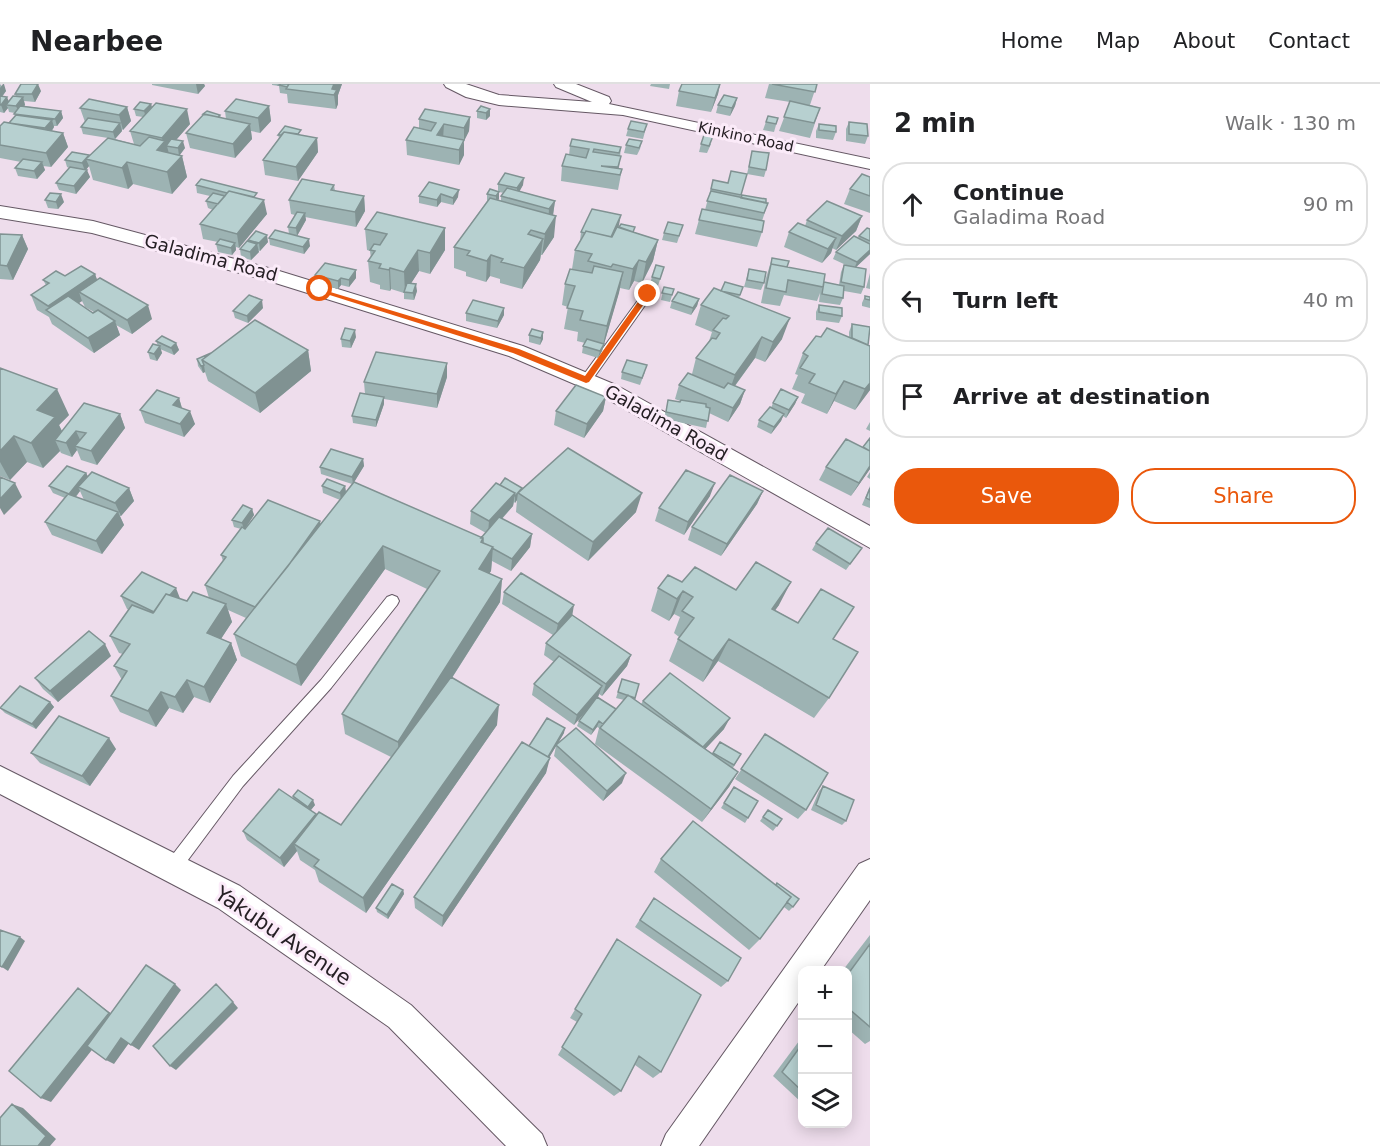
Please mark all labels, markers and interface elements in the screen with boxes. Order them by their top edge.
text: Nearbee [30,25,163,58]
text: Home [1001,29,1063,53]
text: Map [1096,29,1140,53]
text: About [1173,29,1235,53]
text: Contact [1268,29,1350,53]
text: 2 min [894,108,976,138]
text: Walk · 130 m [1225,111,1356,135]
street label: Kinkino Road [696,118,796,156]
text: Continue [953,180,1064,205]
icon: ahead [896,188,929,221]
text: 90 m [1303,192,1354,216]
text: Galadima Road [953,205,1105,229]
street label: Galadima Road [142,230,280,285]
route start [306,275,332,301]
route end [634,280,660,306]
icon: left [896,284,929,317]
text: Turn left [953,288,1058,313]
text: 40 m [1303,288,1354,312]
street label: Galadima Road [601,380,731,465]
icon: arrive [896,380,929,413]
text: Arrive at destination [953,384,1210,409]
button: Save [894,468,1119,524]
button: Share [1131,468,1356,524]
street label: Yakubu Avenue [210,881,356,990]
map controls [798,966,852,1128]
button: + [798,966,852,1020]
button: − [798,1020,852,1074]
button: layers [798,1074,852,1128]

